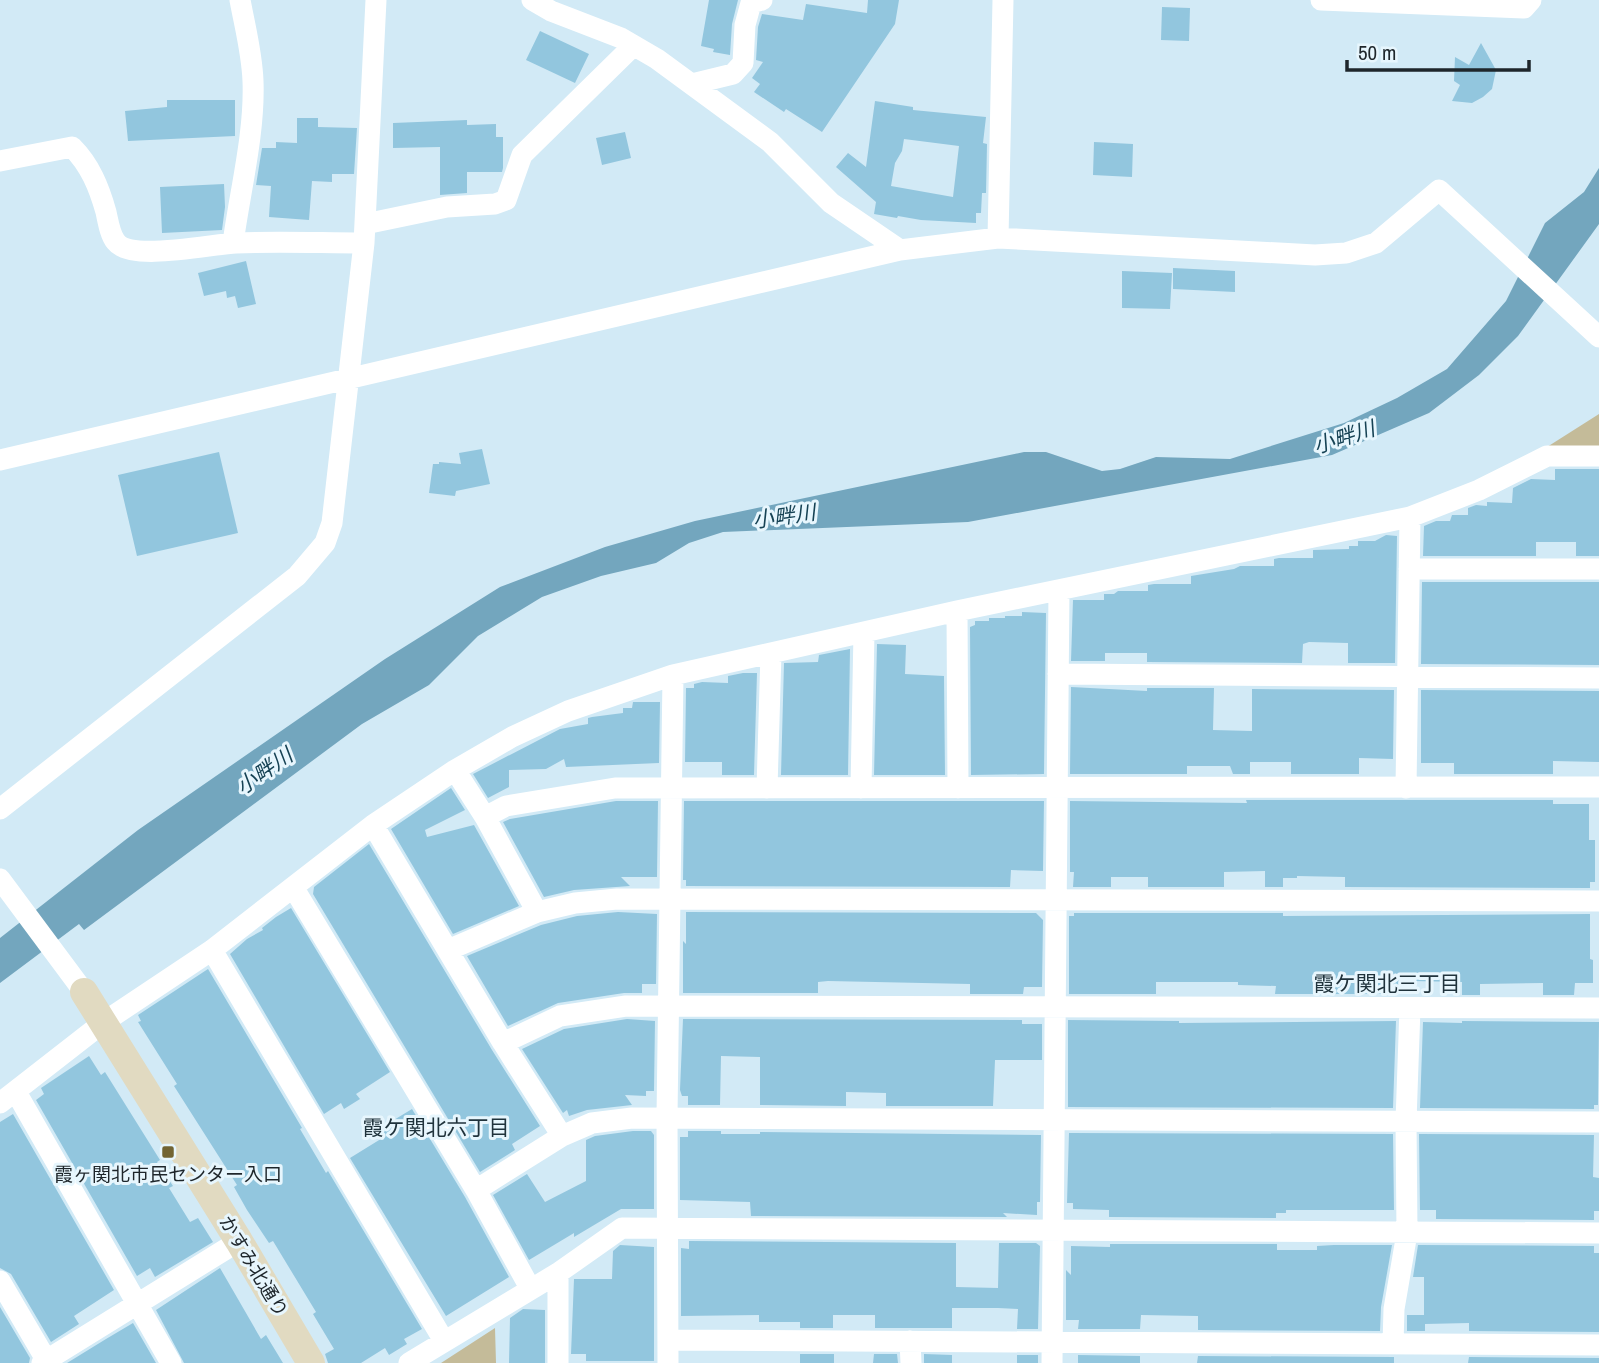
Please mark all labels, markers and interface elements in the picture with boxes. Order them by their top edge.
scale bar [1347,28,1529,72]
text: 50 m [1358,38,1396,67]
water label: 小畔川 [1310,413,1380,461]
water label: 小畔川 [751,497,819,535]
water label: 小畔川 [230,740,300,801]
district label: 霞ケ関北三丁目 [1314,969,1461,998]
district label: 霞ケ関北六丁目 [363,1113,510,1142]
marker: 霞ヶ関北市民センター入口 [160,1144,176,1160]
place label: 霞ヶ関北市民センター入口 [54,1161,282,1187]
street label: かすみ北通り [213,1210,295,1322]

